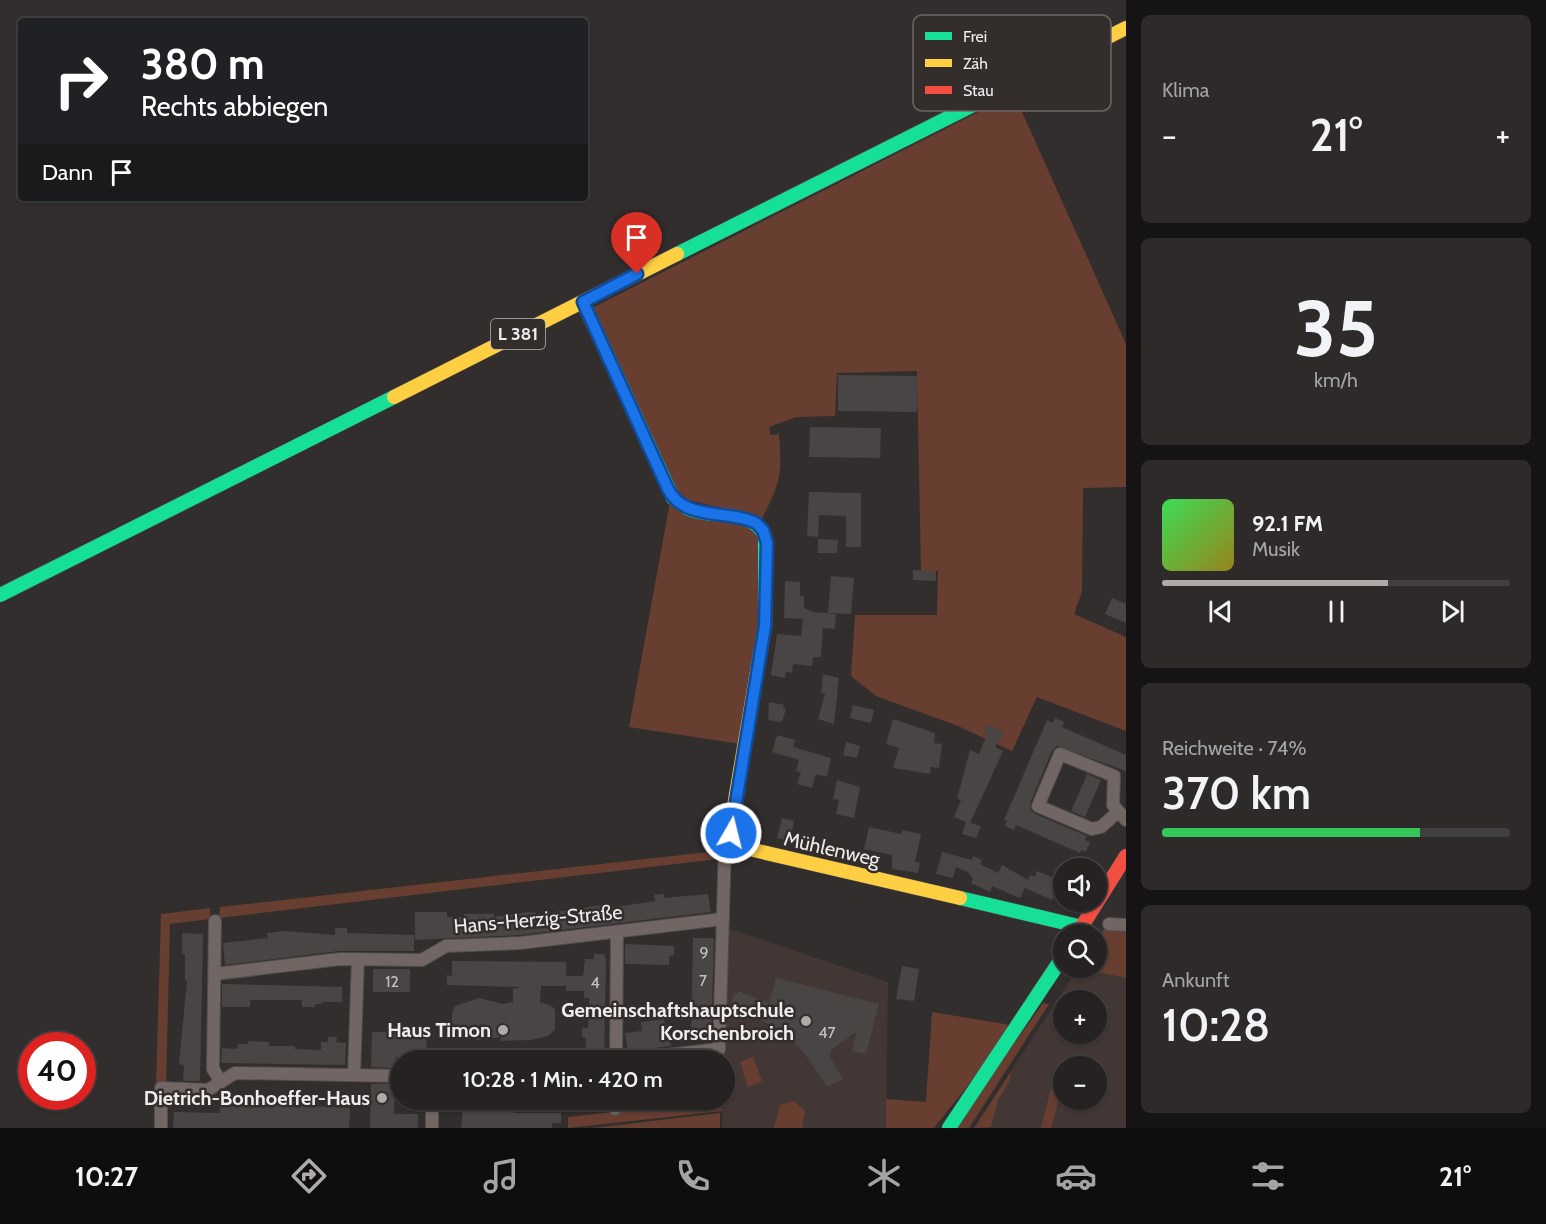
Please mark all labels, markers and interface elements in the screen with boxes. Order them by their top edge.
legend [913,15,1111,111]
text: Frei [963,27,987,46]
text: 380 m [141,38,265,90]
icon: right [42,42,120,120]
text: Zäh [963,54,988,73]
text: Klima [1162,78,1209,102]
text: Stau [963,81,994,100]
text: Rechts abbiegen [141,90,328,123]
text: 21° [1310,108,1362,162]
text: − [1162,115,1177,155]
text: + [1495,115,1510,155]
icon: arrive [105,156,138,189]
text: Dann [42,159,93,186]
pin [611,212,662,274]
icon: arrive [620,221,653,254]
text: 35 [1294,281,1378,376]
road number: L 381 [491,319,545,349]
text: km/h [1314,368,1358,392]
text: 92.1 FM [1252,510,1323,537]
text: Musik [1252,537,1300,561]
icon: previous [1204,595,1237,628]
icon: pause [1320,595,1353,628]
icon: next [1436,595,1469,628]
text: Reichweite · 74% [1162,736,1306,760]
text: 370 km [1162,766,1311,820]
position arrow [699,801,763,865]
street label: Mühlenweg [782,826,883,872]
map controls [1053,858,1107,1110]
button: sound [1053,858,1107,912]
street label: Hans-Herzig-Straße [453,900,623,938]
button: search [1053,924,1107,978]
house number: 9 [699,943,709,962]
text: Ankunft [1162,968,1229,992]
house number: 7 [699,971,707,990]
house number: 12 [385,972,399,991]
house number: 4 [590,973,600,992]
button: + [1053,990,1107,1044]
place label: Gemeinschaftshauptschule Korschenbroich [561,998,794,1045]
text: 10:28 [1162,998,1270,1052]
marker: Gemeinschaftshauptschule Korschenbroich [799,1014,813,1028]
place label: Haus Timon [387,1018,491,1042]
marker: Haus Timon [496,1023,510,1037]
house number: 47 [818,1023,836,1042]
speed limit sign: 40 [18,1032,96,1110]
button: − [1053,1056,1107,1110]
text: 10:28 · 1 Min. · 420 m [462,1066,663,1093]
place label: Dietrich-Bonhoeffer-Haus [144,1086,370,1110]
marker: Dietrich-Bonhoeffer-Haus [375,1091,389,1105]
icon: directions [288,1155,330,1197]
icon: music [480,1155,522,1197]
icon: phone [672,1155,714,1197]
icon: climate [863,1155,905,1197]
icon: car [1055,1155,1097,1197]
icon: filters [1247,1155,1289,1197]
text: 10:27 [75,1160,138,1193]
text: 21° [1439,1160,1471,1193]

